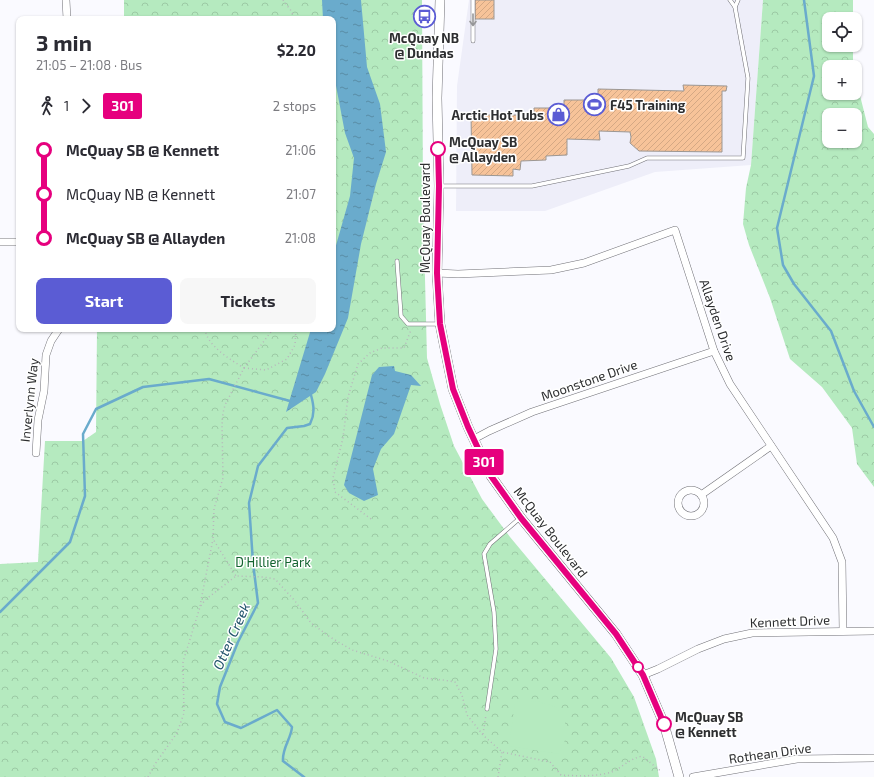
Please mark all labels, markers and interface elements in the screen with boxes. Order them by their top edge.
bus stop icon: McQuay NB @ Dundas [411,3,437,29]
map controls [822,12,862,148]
button: locate [822,12,862,52]
one-way arrow [469,13,477,26]
text: 3 min [36,29,92,55]
place label: McQuay NB @ Dundas [389,30,459,61]
text: $2.20 [277,41,316,59]
text: 21:05 – 21:08 · Bus [36,57,142,73]
button: + [822,60,862,100]
sports icon: F45 Training [582,92,608,118]
icon: walk [36,95,58,117]
icon: forward [75,95,97,117]
text: 301 [111,97,134,114]
place label: F45 Training [610,97,686,113]
text: 1 [64,98,69,114]
text: 2 stops [273,98,316,114]
shop icon: Arctic Hot Tubs [546,102,572,128]
place label: Arctic Hot Tubs [452,107,544,123]
button: − [822,108,862,148]
place label: McQuay SB @ Allayden [449,134,517,165]
text: McQuay SB @ Kennett [66,141,219,159]
marker: McQuay SB @ Allayden [430,141,446,157]
text: 21:06 [285,142,316,158]
street label: McQuay Boulevard [417,163,433,273]
text: McQuay NB @ Kennett [66,185,215,203]
text: 21:07 [286,186,316,202]
text: McQuay SB @ Allayden [66,229,225,247]
text: 21:08 [285,230,316,246]
street label: Allayden Drive [697,277,739,363]
button: Start [36,278,172,324]
button: Tickets [180,278,316,324]
street label: Moonstone Drive [539,356,639,404]
street label: Inverlynn Way [17,357,41,443]
line badge: 301 [461,449,507,475]
text: 301 [473,453,495,470]
street label: McQuay Boulevard [511,483,591,581]
park label: D'Hillier Park [235,554,311,570]
water label: Otter Creek [209,600,253,672]
street label: Kennett Drive [750,612,830,630]
unlabelled marker [632,661,644,673]
place label: McQuay SB @ Kennett [675,709,743,740]
marker: McQuay SB @ Kennett [656,716,672,732]
street label: Rothean Drive [728,739,812,767]

